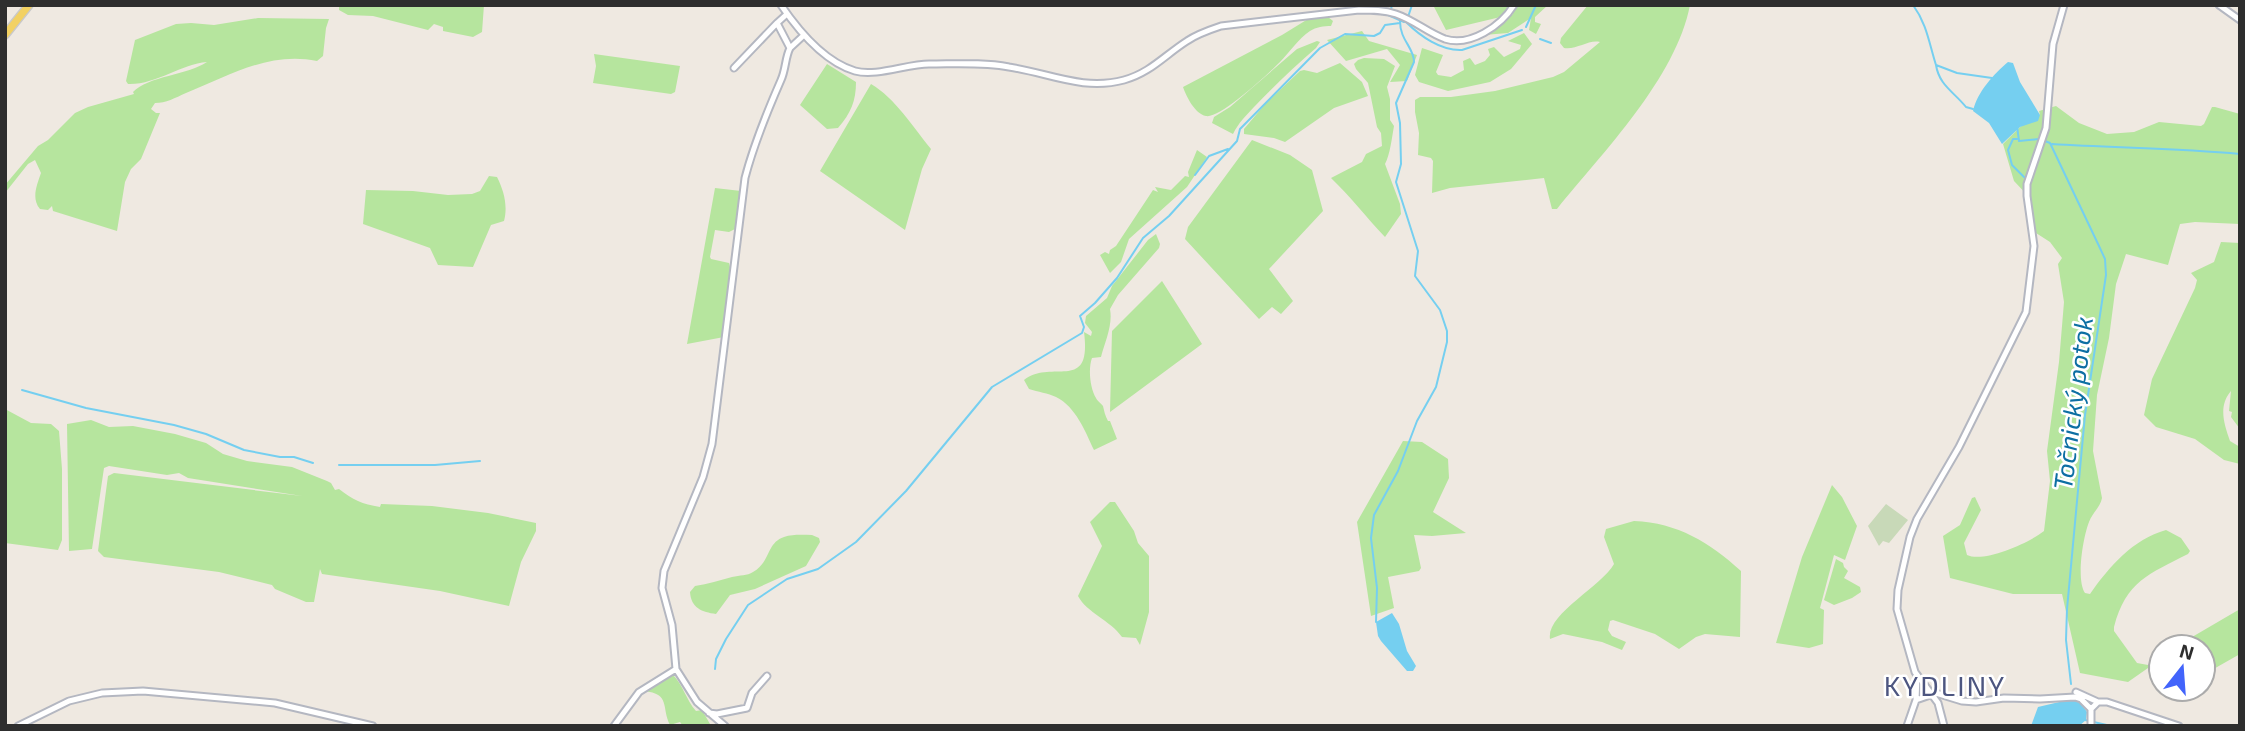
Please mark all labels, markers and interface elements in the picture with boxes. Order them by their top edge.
water label: Točnický potok [2046,315,2099,491]
north arrow [2147,633,2217,703]
text: N [2177,638,2197,664]
district label: KYDLINY [1884,668,2006,702]

